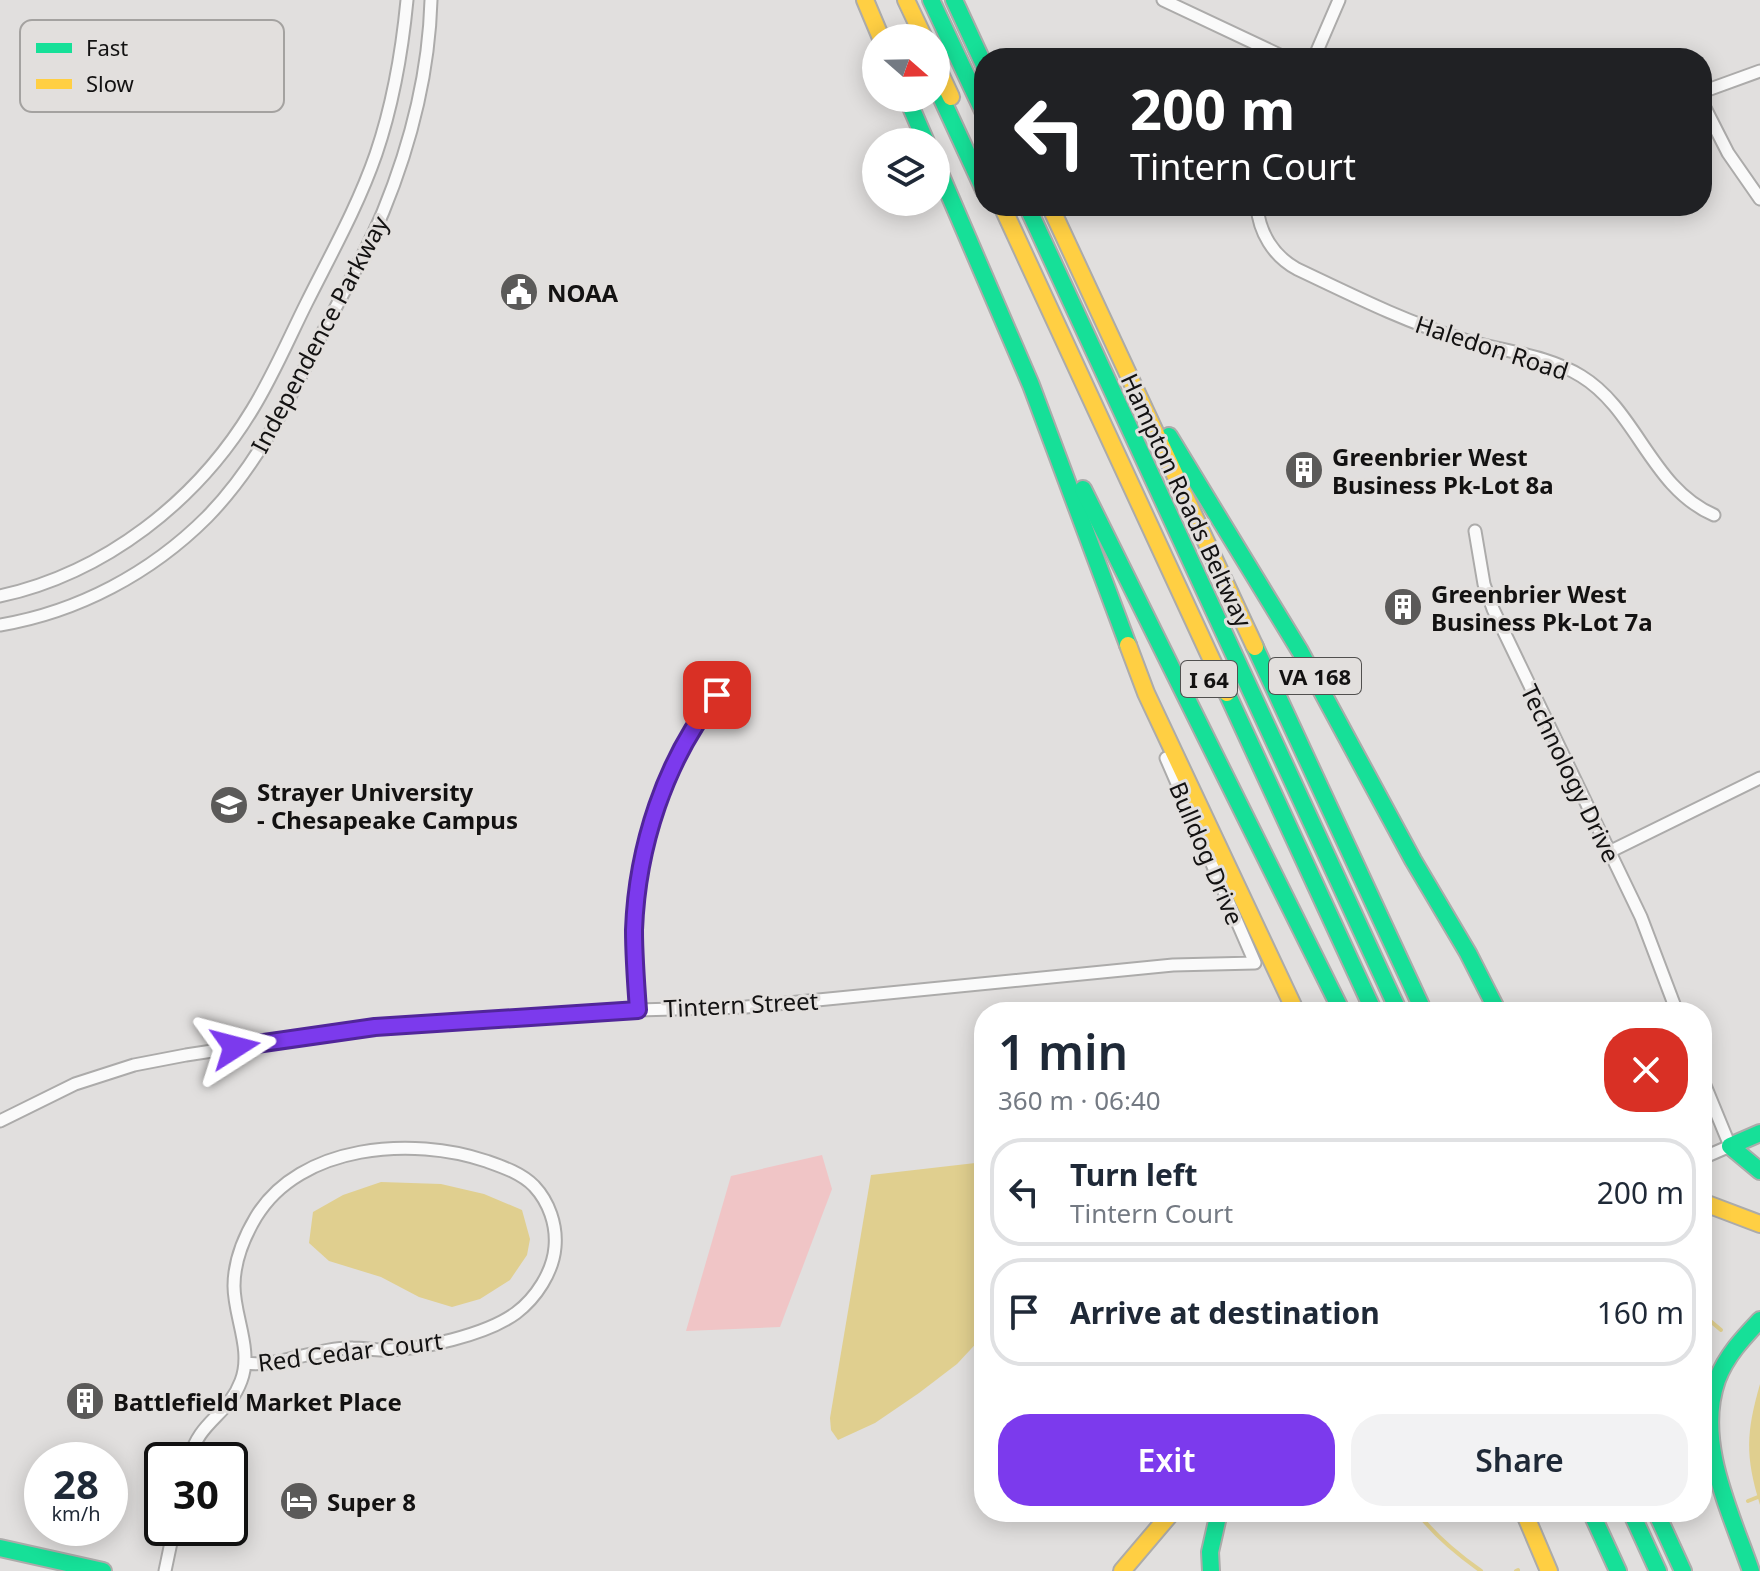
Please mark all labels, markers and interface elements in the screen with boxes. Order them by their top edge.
legend [20,20,284,112]
north arrow [862,24,950,112]
map controls [862,24,950,216]
text: Fast [86,32,128,62]
text: Slow [86,68,135,98]
text: 200 m [1130,70,1295,146]
icon: left [998,80,1102,184]
button: layers [862,128,950,216]
text: Tintern Court [1130,142,1356,191]
street label: Independence Parkway [242,209,396,458]
public building icon: NOAA [498,271,540,313]
place label: NOAA [547,276,619,309]
street label: Haledon Road [1411,307,1573,387]
street label: Hampton Roads Beltway [1114,368,1261,633]
place label: Greenbrier West Business Pk-Lot 8a [1332,440,1554,501]
building icon: Greenbrier West Business Pk-Lot 8a [1283,449,1325,491]
place label: Greenbrier West Business Pk-Lot 7a [1431,577,1653,638]
building icon: Greenbrier West Business Pk-Lot 7a [1382,586,1424,628]
road number: VA 168 [1269,658,1361,694]
pin [683,661,751,729]
road number: I 64 [1181,661,1237,697]
icon: arrive [695,673,739,717]
street label: Technology Drive [1514,678,1628,868]
place label: Strayer University - Chesapeake Campus [257,775,518,836]
street label: Bulldog Drive [1162,776,1252,930]
school or university icon: Strayer University - Chesapeake Campus [208,784,250,826]
street label: Tintern Street [663,983,819,1025]
position arrow [193,1005,277,1089]
text: 1 min [998,1019,1128,1084]
button: close [1604,1028,1688,1112]
text: 360 m · 06:40 [998,1082,1161,1118]
text: Turn left [1070,1154,1198,1195]
icon: left [1002,1170,1046,1214]
text: 200 m [1597,1172,1684,1213]
text: Tintern Court [1070,1195,1233,1231]
icon: arrive [1002,1290,1046,1334]
text: Arrive at destination [1070,1292,1380,1333]
text: 160 m [1597,1292,1684,1333]
street label: Red Cedar Court [256,1323,444,1379]
building icon: Battlefield Market Place [64,1380,106,1422]
place label: Battlefield Market Place [113,1385,402,1418]
button: Exit [998,1414,1335,1506]
button: Share [1351,1414,1688,1506]
speed limit sign: 30 [144,1442,248,1546]
text: 28 [53,1456,99,1511]
hotel icon: Super 8 [278,1480,320,1522]
place label: Super 8 [327,1485,416,1518]
text: km/h [51,1500,101,1527]

